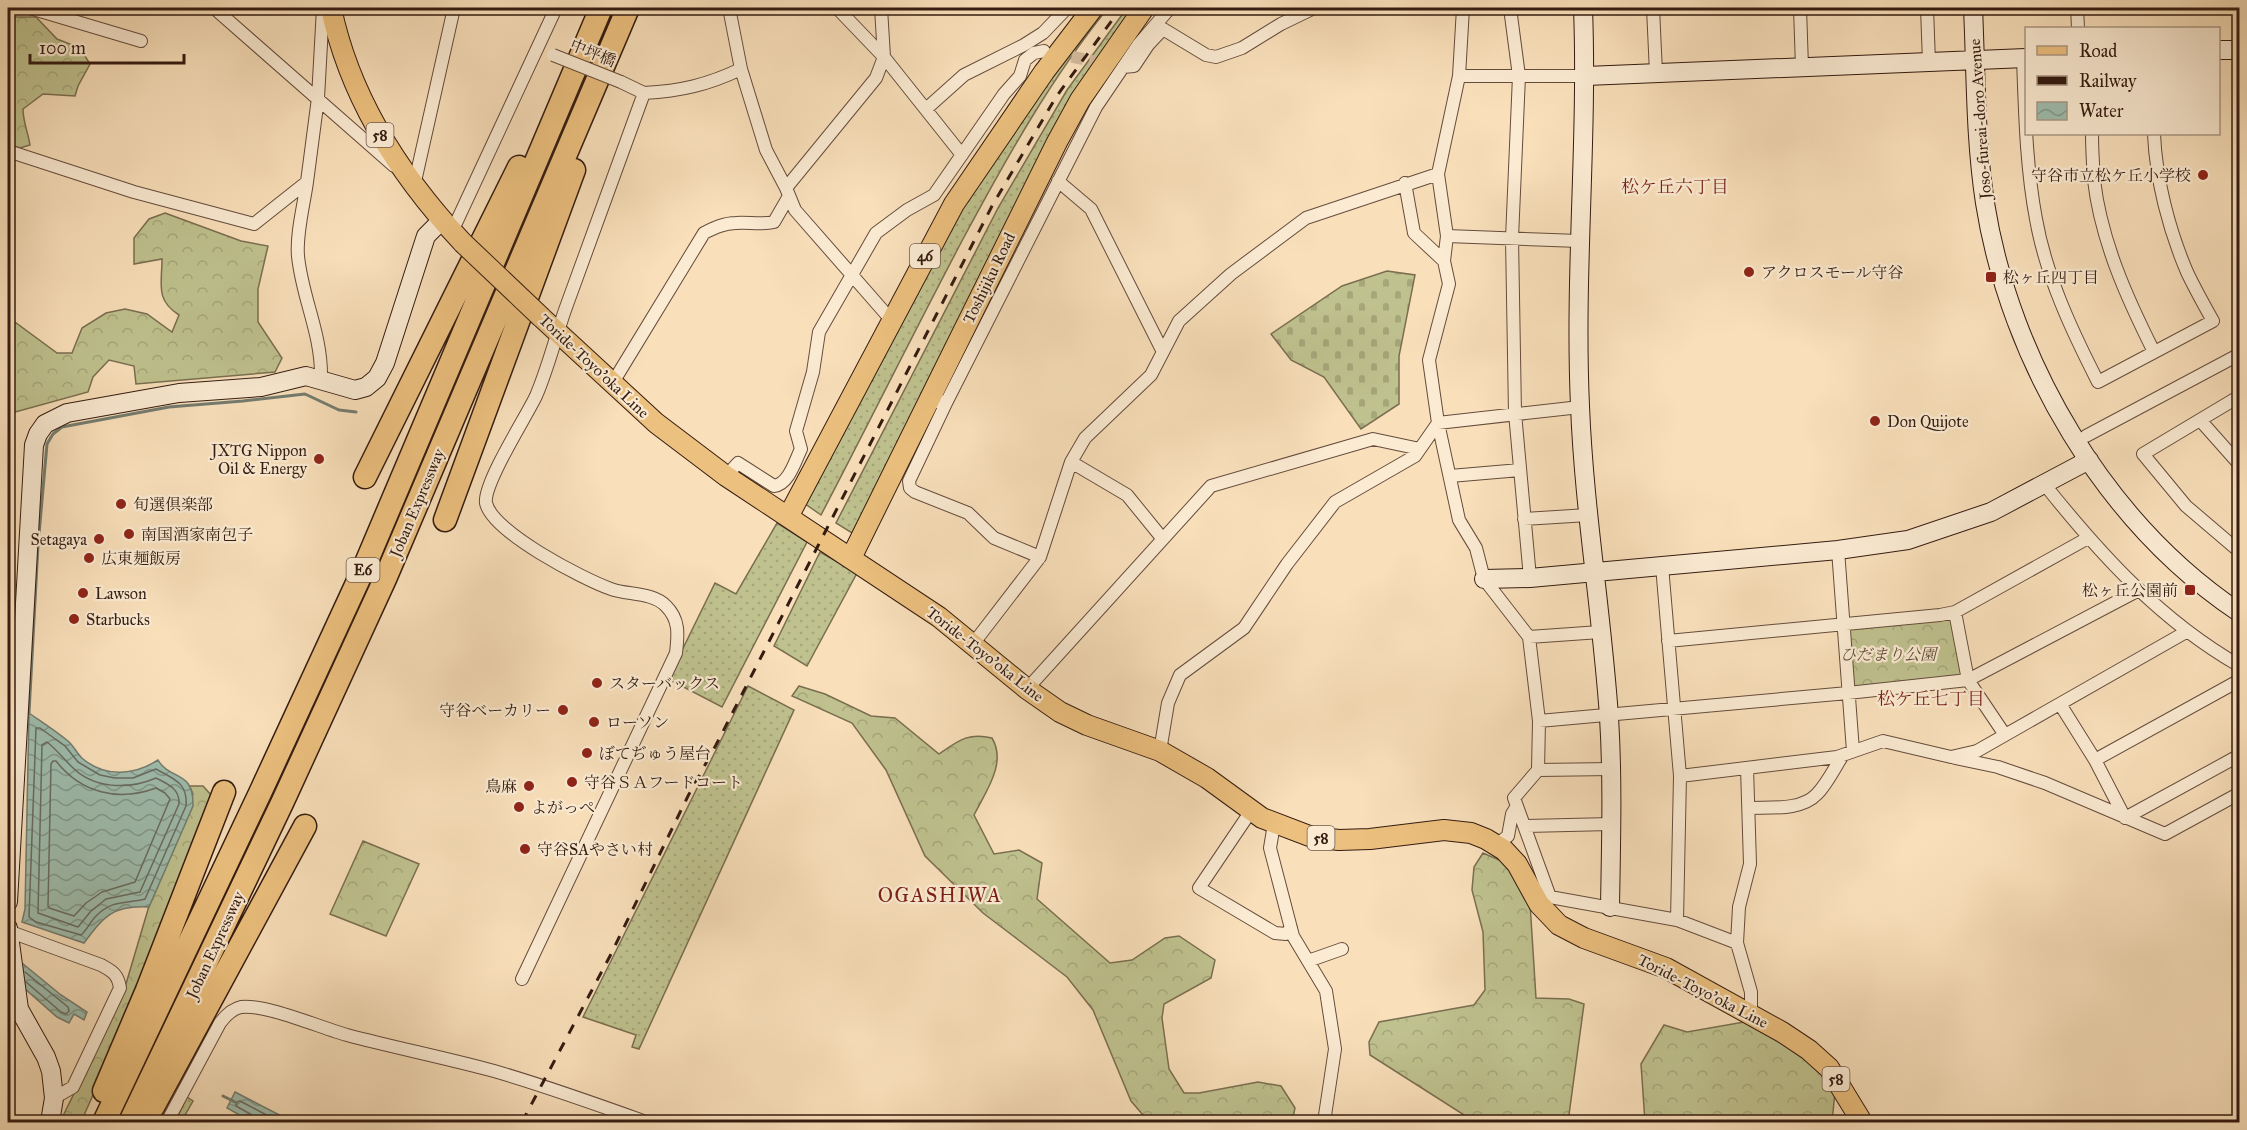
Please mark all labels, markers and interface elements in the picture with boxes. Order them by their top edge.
scale bar [30,27,184,65]
legend [2025,27,2220,135]
street label: 中坪橋 [567,35,619,71]
text: 100 m [39,37,86,59]
street label: Joso-fureai-doro Avenue [1965,38,1996,202]
text: Road [2079,40,2117,62]
text: Railway [2079,70,2137,92]
text: Water [2079,100,2124,122]
road number: 58 [366,123,394,147]
place label: 守谷市立松ケ丘小学校 [2031,166,2191,185]
marker: 守谷市立松ケ丘小学校 [2196,168,2210,182]
district label: 松ケ丘六丁目 [1621,176,1729,198]
street label: Toshijiku Road [959,229,1019,327]
road number: 46 [910,244,940,268]
place label: アクロスモール守谷 [1761,263,1904,282]
marker: アクロスモール守谷 [1742,265,1756,279]
place label: 松ヶ丘四丁目 [2003,268,2099,287]
marker: 松ヶ丘四丁目 [1984,270,1998,284]
street label: Toride-Toyo'oka Line [535,310,653,422]
place label: Don Quijote [1887,412,1969,431]
marker: Don Quijote [1868,414,1882,428]
place label: JXTG Nippon Oil & Energy [209,441,308,479]
street label: Joban Expressway [385,445,450,562]
marker: JXTG Nippon Oil & Energy [312,452,326,466]
place label: 旬選倶楽部 [133,495,213,514]
marker: 旬選倶楽部 [114,497,128,511]
place label: 南国酒家南包子 [141,525,253,544]
marker: 南国酒家南包子 [122,527,136,541]
place label: Setagaya [31,530,87,550]
marker: Setagaya [92,532,106,546]
place label: 広東麺飯房 [101,549,181,568]
marker: 広東麺飯房 [82,551,96,565]
road number: E6 [346,558,380,582]
place label: 松ヶ丘公園前 [2082,581,2178,600]
marker: 松ヶ丘公園前 [2183,583,2197,597]
place label: Lawson [95,584,147,603]
marker: Lawson [76,586,90,600]
street label: Toride-Toyo'oka Line [923,602,1048,706]
place label: Starbucks [86,610,150,629]
marker: Starbucks [67,612,81,626]
park label: ひだまり公園 [1840,645,1939,664]
place label: スターバックス [609,674,720,693]
marker: スターバックス [590,676,604,690]
district label: 松ケ丘七丁目 [1877,688,1985,710]
place label: 守谷ベーカリー [439,701,551,720]
marker: 守谷ベーカリー [556,703,570,717]
place label: ローソン [606,713,669,732]
marker: ローソン [587,715,601,729]
place label: ぼてぢゅう屋台 [599,744,711,763]
marker: ぼてぢゅう屋台 [580,746,594,760]
place label: 守谷ＳＡフードコート [584,773,743,792]
marker: 守谷ＳＡフードコート [565,775,579,789]
place label: 鳥麻 [485,777,517,796]
marker: 鳥麻 [522,779,536,793]
place label: よがっぺ [531,798,595,817]
marker: よがっぺ [512,800,526,814]
road number: 58 [1308,826,1334,850]
place label: 守谷SAやさい村 [537,840,653,859]
marker: 守谷SAやさい村 [518,842,532,856]
district label: OGASHIWA [878,883,1002,907]
street label: Joban Expressway [181,888,249,1004]
street label: Toride-Toyo'oka Line [1635,950,1772,1032]
road number: 58 [1822,1067,1850,1091]

